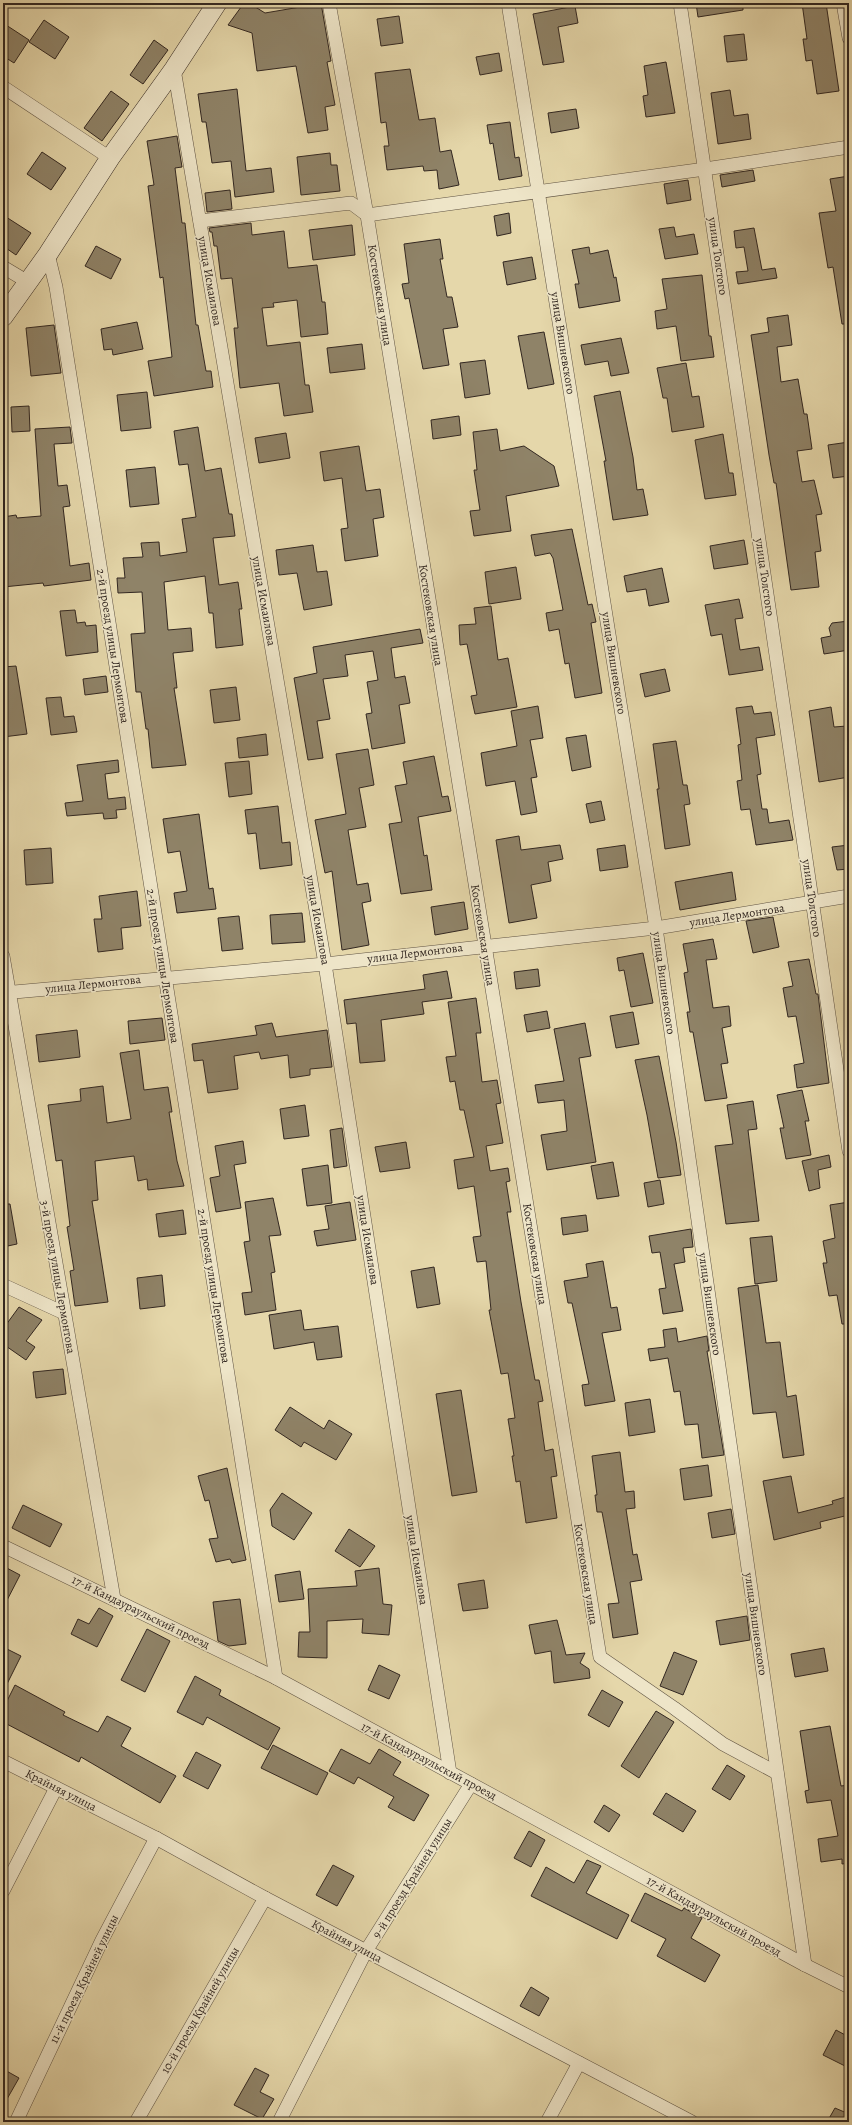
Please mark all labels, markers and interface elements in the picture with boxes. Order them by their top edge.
street label: улица Толстого [704,215,731,296]
street label: улица Исмаилова [194,234,226,328]
street label: Костековская улица [364,243,396,347]
street label: улица Вишневского [547,290,579,395]
street label: улица Толстого [751,536,778,617]
street label: улица Исмаилова [248,554,280,648]
street label: Костековская улица [415,563,447,667]
street label: 2-й проезд улицы Лермонтова [93,568,133,725]
street label: улица Вишневского [598,610,630,715]
street label: улица Толстого [798,857,825,938]
street label: улица Исмаилова [302,873,334,967]
street label: Костековская улица [467,883,499,987]
street label: 2-й проезд улицы Лермонтова [143,888,183,1045]
street label: улица Лермонтова [687,900,786,931]
street label: улица Вишневского [649,930,679,1035]
street label: улица Лермонтова [365,939,464,967]
street label: улица Лермонтова [43,971,142,997]
street label: улица Исмаилова [353,1193,383,1287]
street label: 3-й проезд улицы Лермонтова [37,1199,79,1355]
street label: Костековская улица [519,1202,551,1306]
street label: 2-й проезд улицы Лермонтова [194,1208,234,1365]
street label: улица Вишневского [695,1251,725,1356]
street label: улица Исмаилова [402,1513,432,1607]
street label: Костековская улица [570,1522,602,1626]
street label: улица Вишневского [741,1571,771,1676]
street label: 17-й Кандаураульский проезд [69,1572,213,1652]
street label: 17-й Кандаураульский проезд [358,1718,500,1804]
street label: Крайняя улица [23,1765,100,1815]
street label: 9-й проезд Крайней улицы [368,1815,456,1941]
street label: 17-й Кандаураульский проезд [644,1872,784,1960]
street label: 11-й проезд Крайней улицы [46,1912,122,2046]
street label: Крайняя улица [309,1916,386,1967]
street label: 10-й проезд Крайней улицы [157,1944,243,2076]

